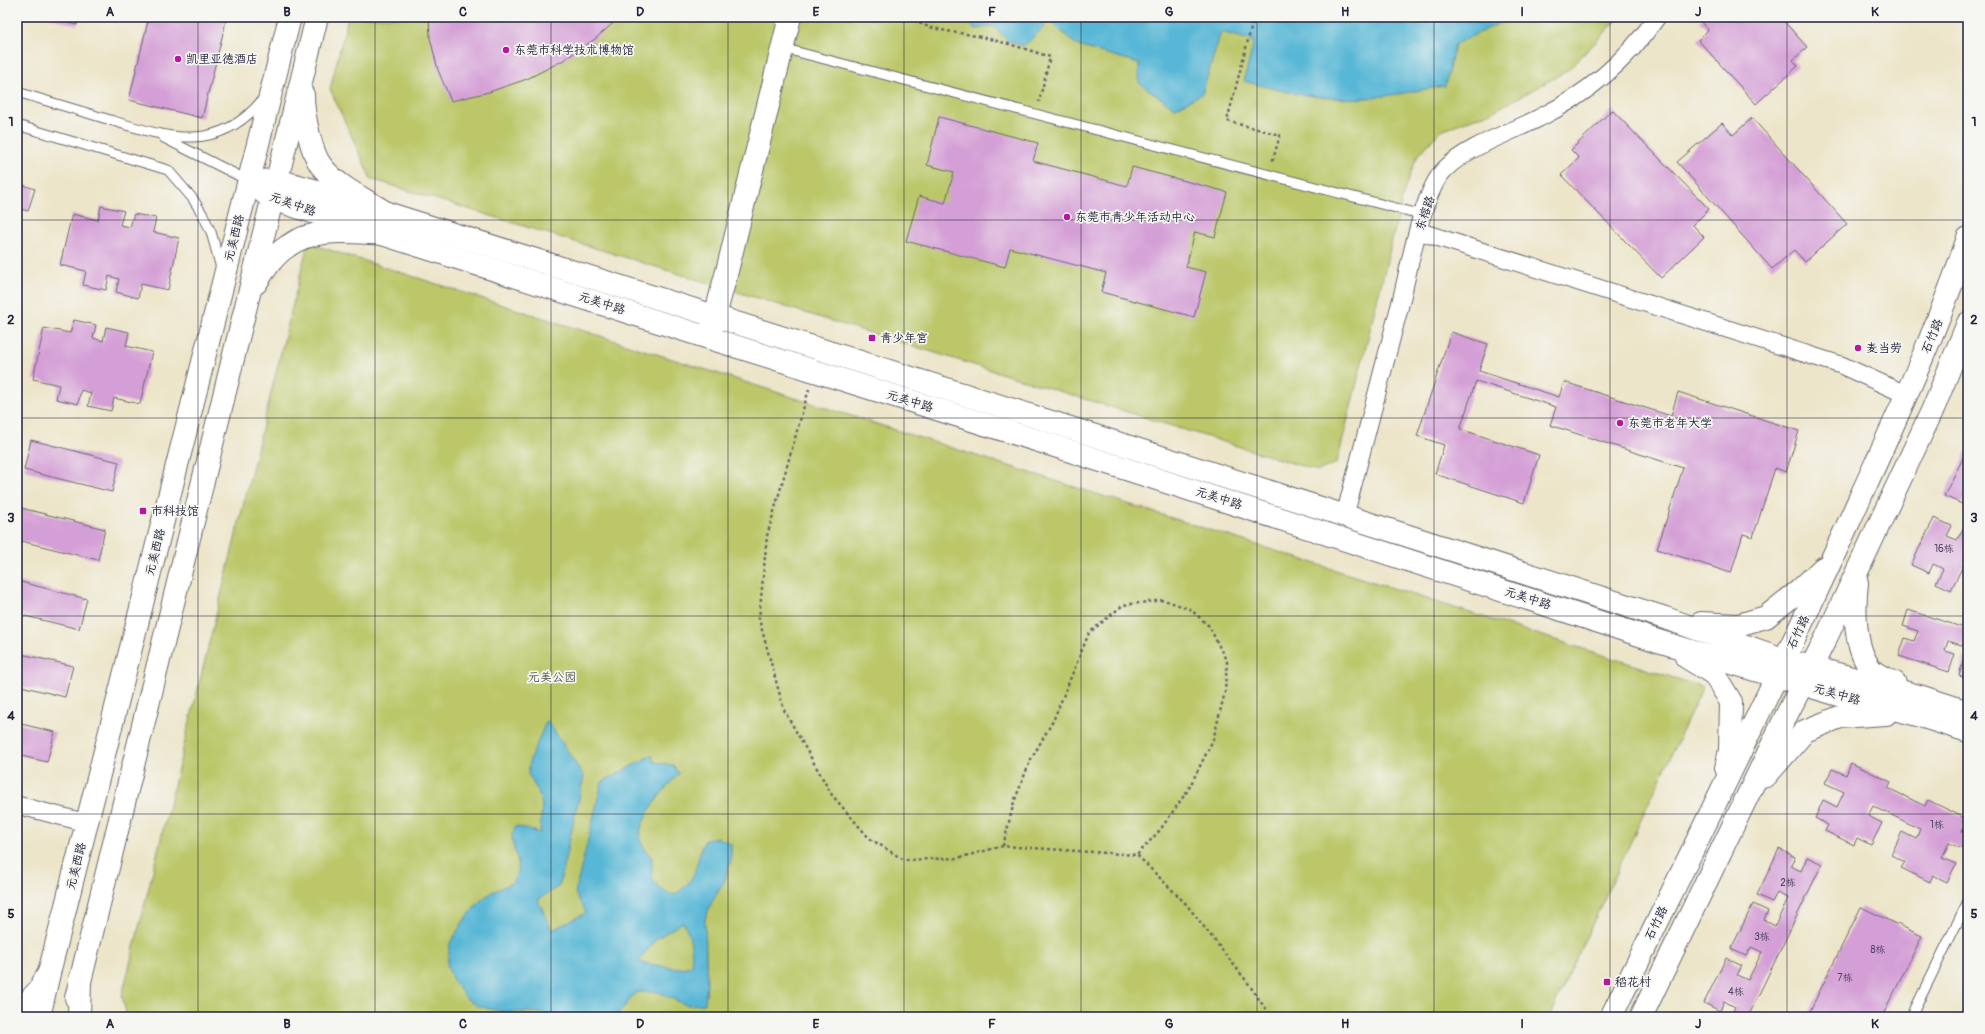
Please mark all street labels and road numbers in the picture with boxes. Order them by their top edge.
street label: 元美中路 [268,189,318,220]
street label: 东榕路 [1413,194,1438,233]
street label: 元美西路 [221,213,248,263]
street label: 元美中路 [577,289,627,318]
street label: 石竹路 [1919,317,1946,356]
street label: 元美中路 [885,387,935,416]
street label: 元美中路 [1194,484,1244,513]
street label: 元美西路 [142,527,169,577]
street label: 元美中路 [1503,584,1553,613]
street label: 石竹路 [1784,613,1813,652]
street label: 元美中路 [1812,681,1862,708]
street label: 元美西路 [63,841,90,891]
street label: 石竹路 [1642,904,1671,943]

